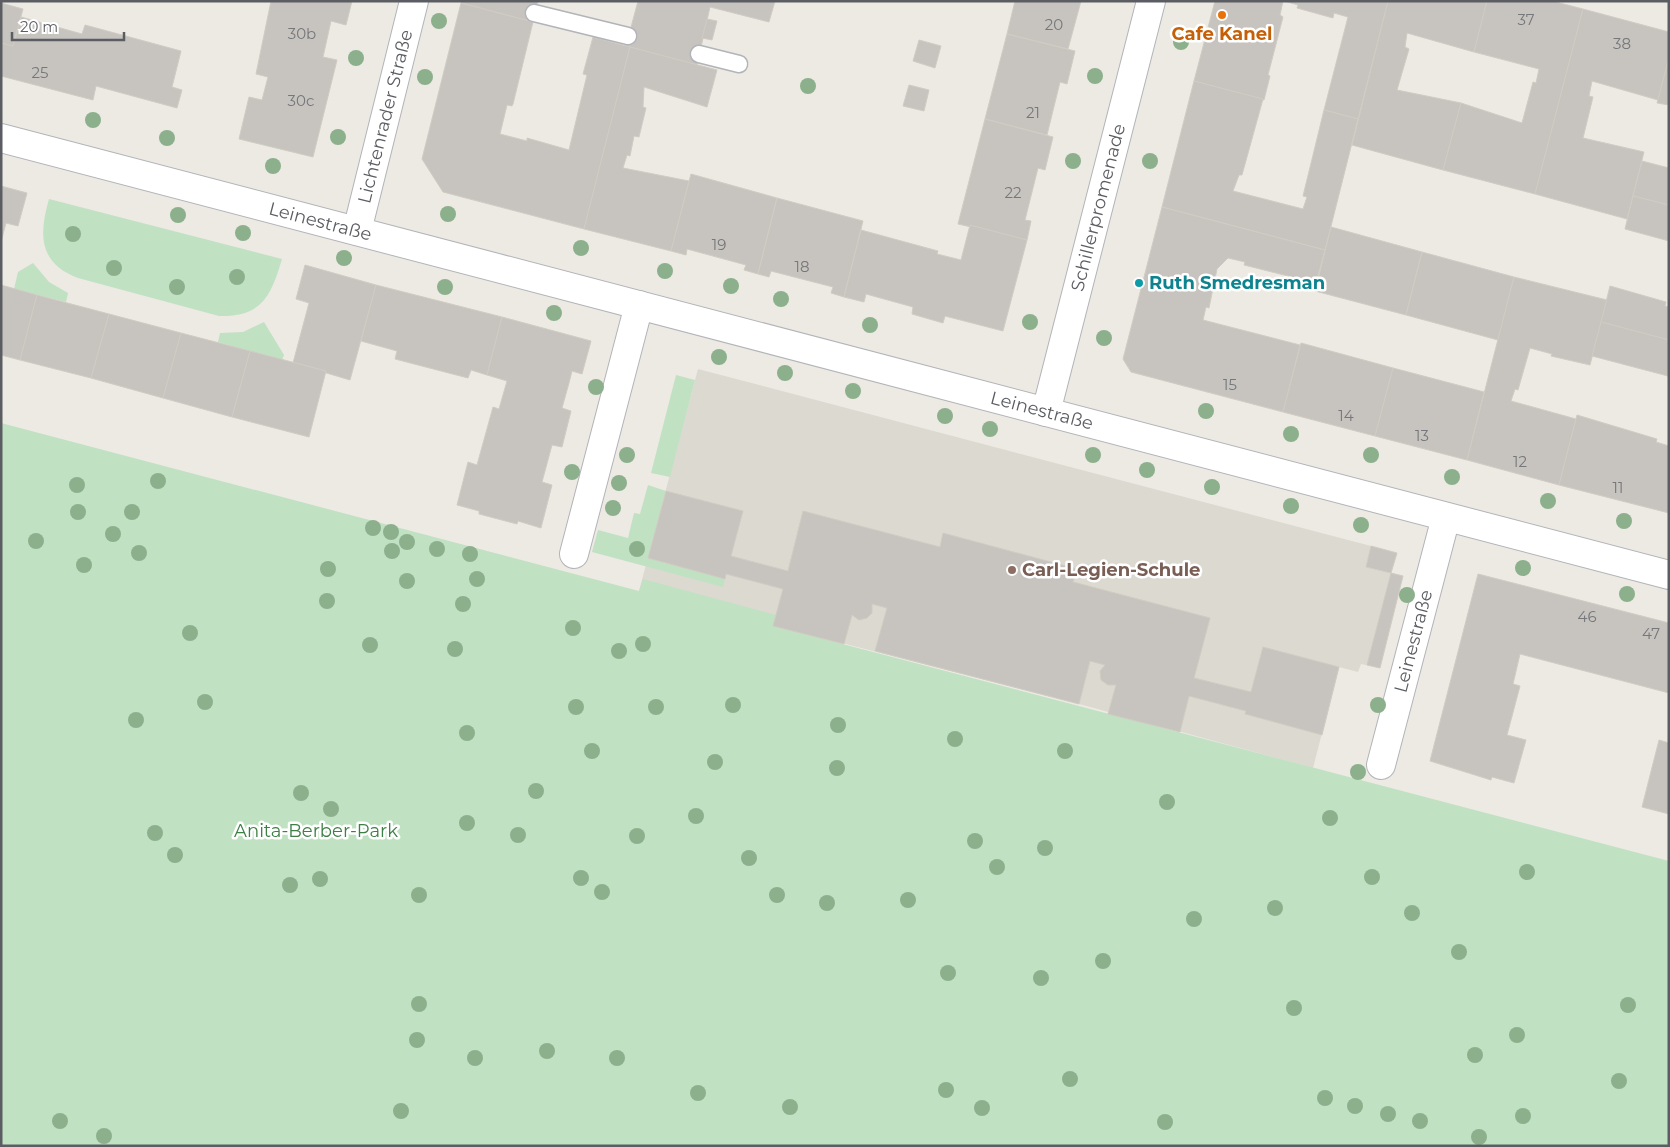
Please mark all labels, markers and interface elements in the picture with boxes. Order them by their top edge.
marker: Cafe Kanel [1216,9,1228,21]
scale bar [12,10,125,42]
house number: 37 [1517,10,1535,29]
house number: 20 [1045,15,1063,34]
text: 20 m [20,17,58,36]
place label: Cafe Kanel [1172,23,1272,45]
house number: 30b [288,24,316,43]
street label: Lichtenrader Straße [353,27,418,206]
house number: 38 [1613,34,1631,53]
house number: 25 [31,63,49,82]
house number: 30c [288,91,314,110]
house number: 21 [1026,103,1040,122]
street label: Schillerpromenade [1066,121,1130,294]
house number: 22 [1004,183,1022,202]
street label: Leinestraße [266,198,374,246]
house number: 19 [712,235,726,254]
house number: 18 [795,257,810,276]
place label: Ruth Smedresman [1149,272,1325,294]
marker: Ruth Smedresman [1133,277,1145,289]
house number: 15 [1223,375,1237,394]
street label: Leinestraße [988,387,1096,435]
house number: 14 [1338,406,1354,425]
house number: 13 [1415,426,1429,445]
house number: 12 [1513,452,1527,471]
house number: 11 [1613,478,1623,497]
place label: Carl-Legien-Schule [1022,559,1200,581]
marker: Carl-Legien-Schule [1006,564,1018,576]
street label: Leinestraße [1389,587,1437,695]
house number: 46 [1577,607,1597,626]
house number: 47 [1642,624,1660,643]
park label: Anita-Berber-Park [234,820,398,842]

